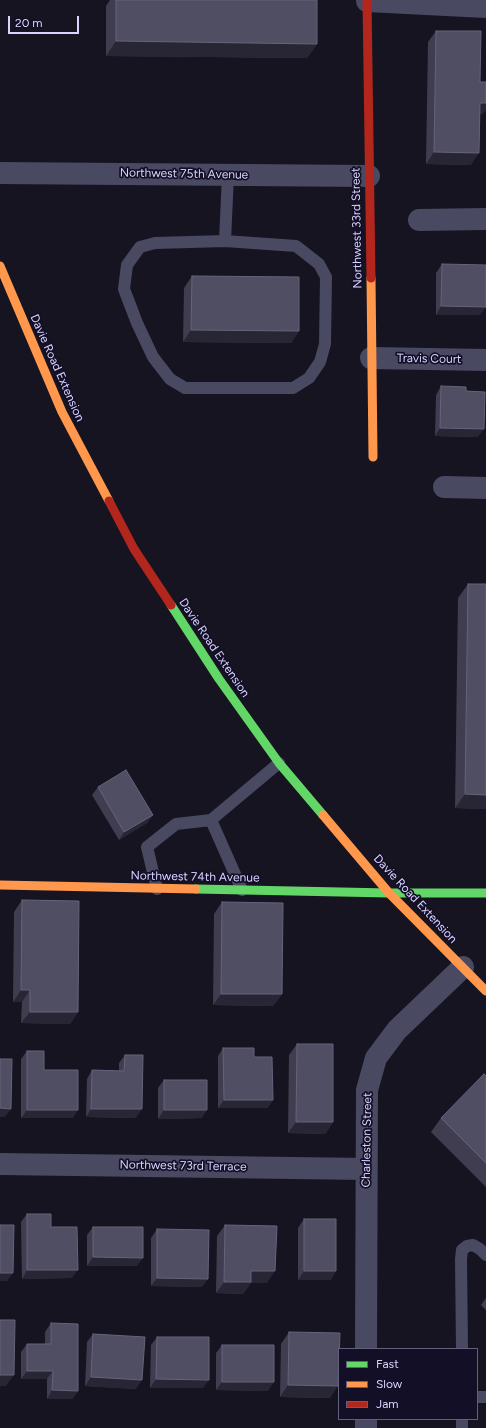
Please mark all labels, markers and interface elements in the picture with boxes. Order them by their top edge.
scale bar [10,8,81,34]
text: 20 m [15,16,43,30]
street label: Northwest 75th Avenue [120,166,248,182]
street label: Northwest 33rd Street [349,167,365,289]
street label: Davie Road Extension [27,312,87,424]
street label: Travis Court [397,351,461,367]
street label: Davie Road Extension [176,596,252,700]
street label: Davie Road Extension [370,852,460,946]
street label: Northwest 74th Avenue [130,869,260,885]
street label: Charleston Street [359,1092,375,1188]
street label: Northwest 73rd Terrace [119,1158,247,1174]
legend [338,1348,478,1420]
text: Fast [376,1357,399,1371]
text: Slow [376,1377,402,1391]
text: Jam [376,1397,399,1411]

